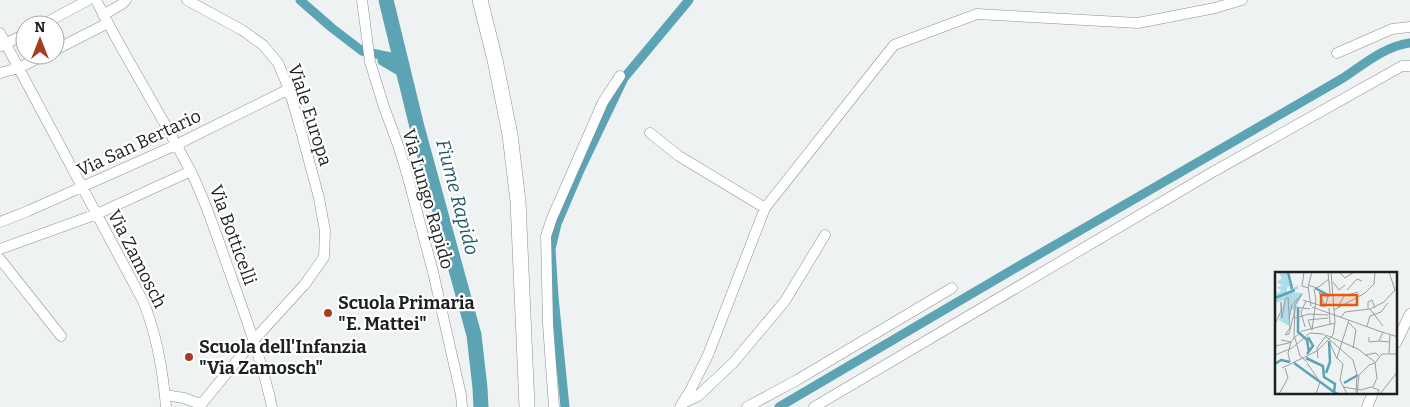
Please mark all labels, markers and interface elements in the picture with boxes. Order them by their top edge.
north arrow [15,15,65,65]
text: N [35,19,46,36]
street label: Viale Europa [283,61,337,169]
street label: Via San Bertario [74,105,204,181]
street label: Via Lungo Rapido [397,126,459,272]
water label: Fiume Rapido [431,137,484,257]
street label: Via Botticelli [205,182,261,288]
street label: Via Zamosch [103,206,171,312]
inset map [1275,272,1398,394]
place label: Scuola Primaria "E. Mattei" [338,292,475,335]
marker: Scuola Primaria "E. Mattei" [322,307,334,319]
place label: Scuola dell'Infanzia "Via Zamosch" [199,336,367,379]
marker: Scuola dell'Infanzia "Via Zamosch" [183,351,195,363]

